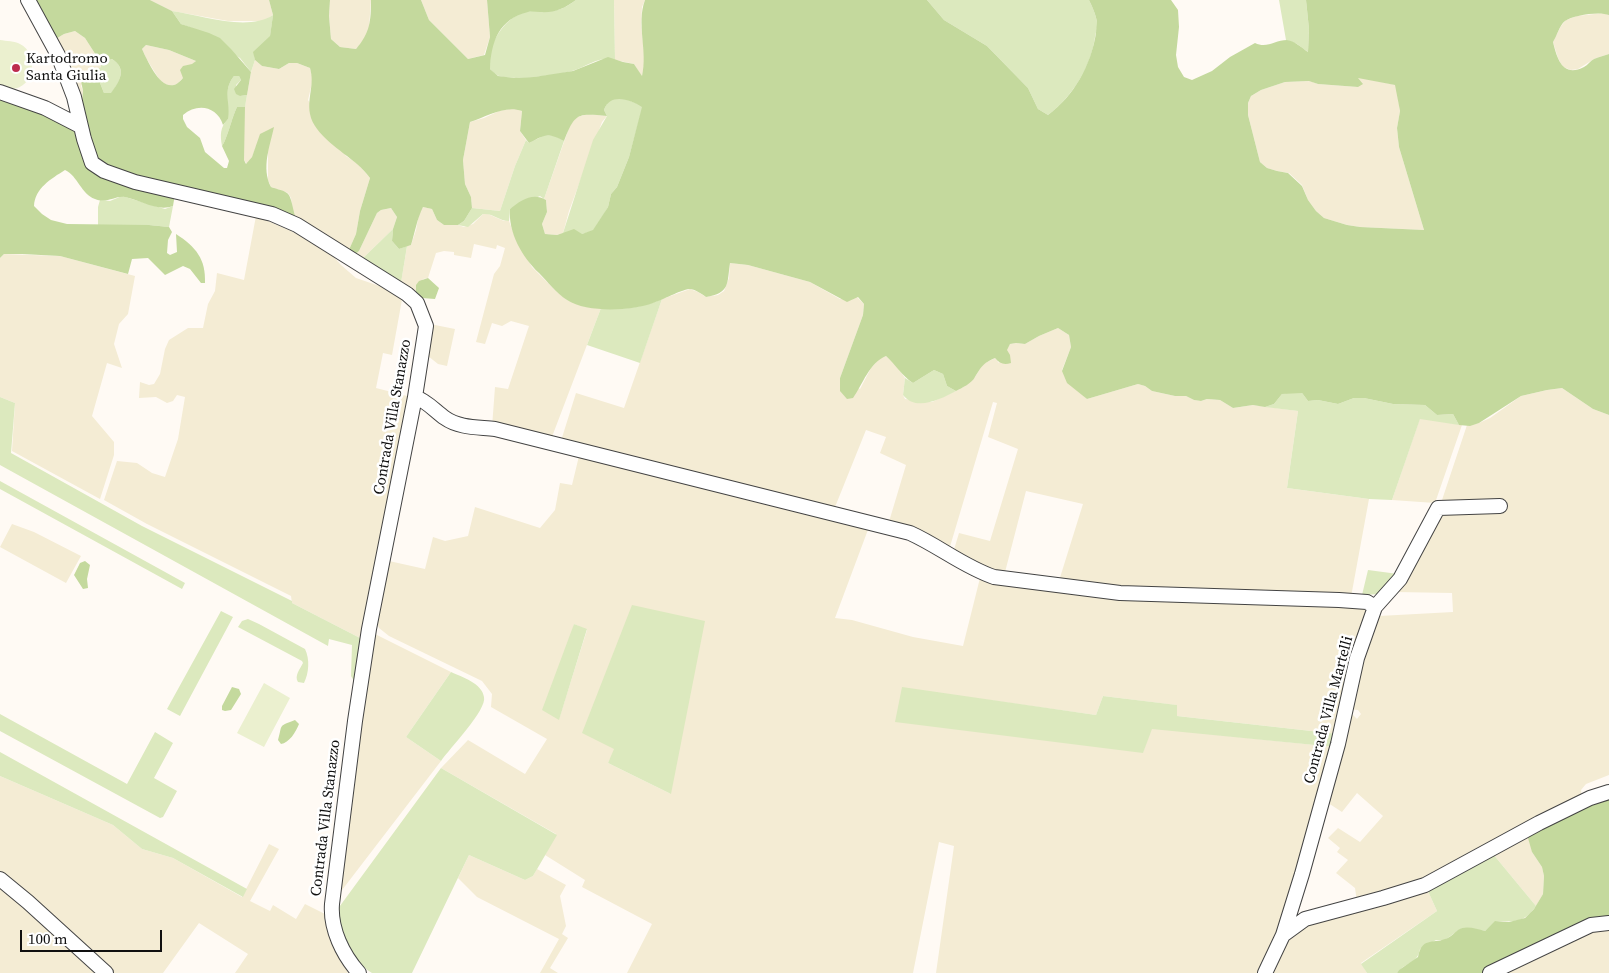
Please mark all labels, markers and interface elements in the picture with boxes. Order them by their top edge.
place label: Kartodromo Santa Giulia [26,50,108,85]
marker: Kartodromo Santa Giulia [10,62,22,74]
street label: Contrada Villa Stanazzo [370,338,416,496]
street label: Contrada Villa Martelli [1301,634,1357,786]
street label: Contrada Villa Stanazzo [307,739,345,897]
scale bar [22,920,165,952]
text: 100 m [28,928,68,949]

